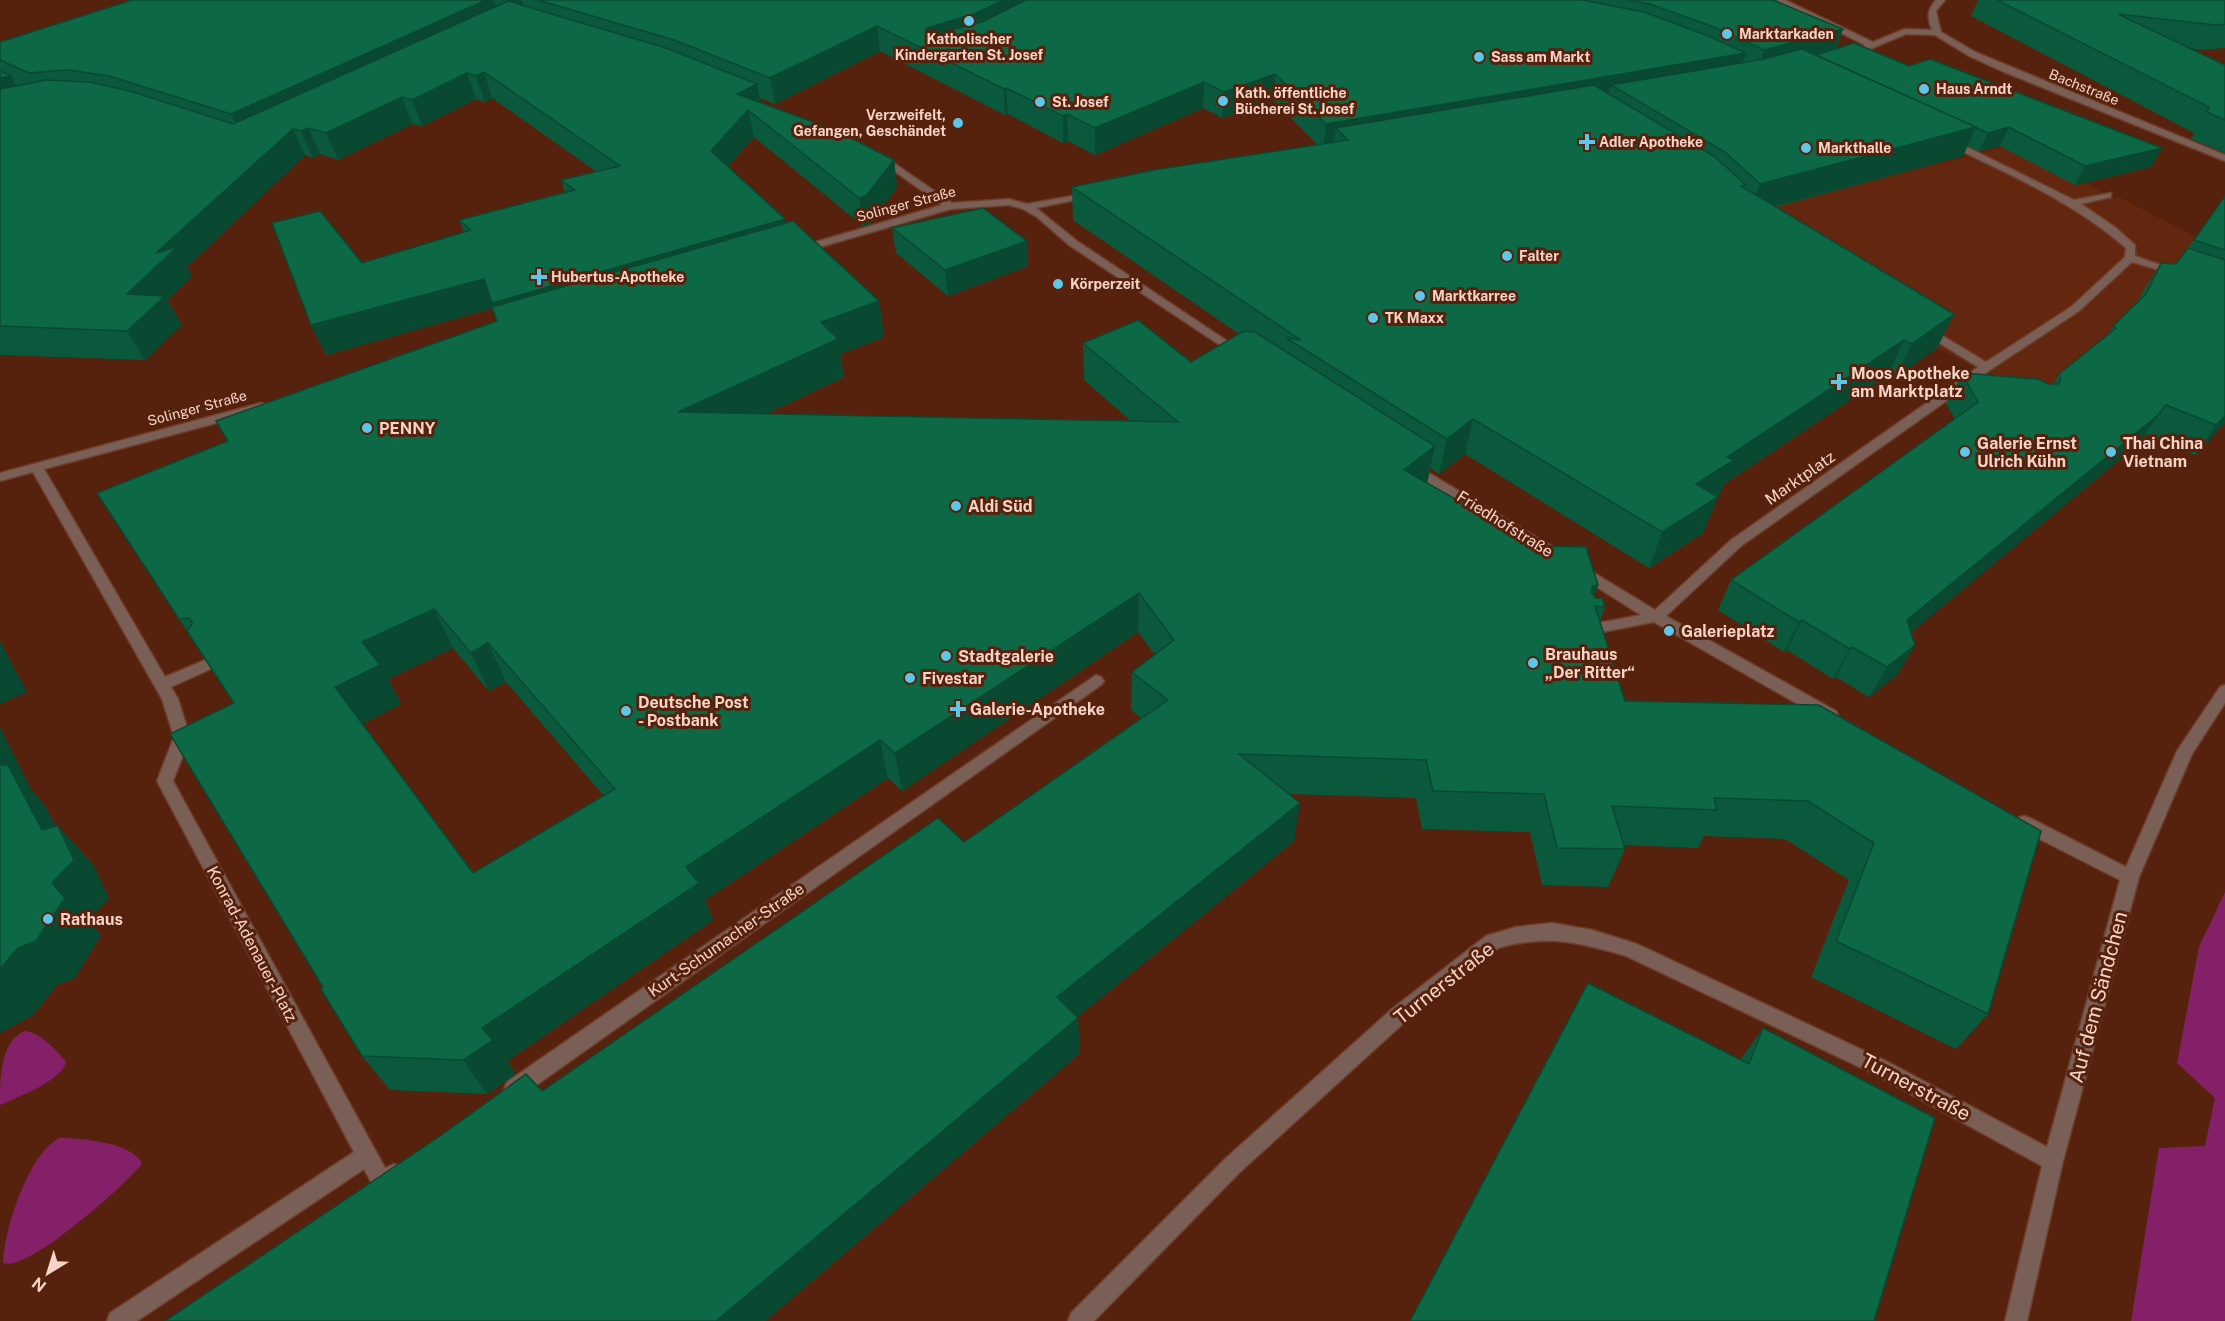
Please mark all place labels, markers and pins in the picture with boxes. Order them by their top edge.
marker: Katholischer Kindergarten St. Josef [962,14,976,28]
place label: Marktarkaden [1739,26,1834,42]
marker: Marktarkaden [1720,27,1734,41]
place label: Katholischer Kindergarten St. Josef [895,31,1044,63]
place label: Sass am Markt [1491,49,1590,65]
marker: Sass am Markt [1472,50,1486,64]
place label: Haus Arndt [1936,81,2012,97]
marker: Haus Arndt [1917,82,1931,96]
place label: Kath. öffentliche Bücherei St. Josef [1235,85,1355,117]
place label: St. Josef [1052,94,1109,110]
marker: Kath. öffentliche Bücherei St. Josef [1216,94,1230,108]
marker: St. Josef [1033,95,1047,109]
place label: Verzweifelt, Gefangen, Geschändet [793,107,946,139]
marker: Verzweifelt, Gefangen, Geschändet [951,116,965,130]
place label: Adler Apotheke [1599,134,1703,150]
marker: Adler Apotheke [1580,135,1594,149]
place label: Markthalle [1818,140,1891,156]
marker: Markthalle [1799,141,1813,155]
place label: Falter [1519,248,1559,264]
marker: Falter [1500,249,1514,263]
place label: Hubertus-Apotheke [551,269,684,285]
marker: Hubertus-Apotheke [532,270,546,284]
place label: Körperzeit [1070,276,1140,292]
marker: Körperzeit [1051,277,1065,291]
place label: Marktkarree [1432,288,1516,304]
marker: Marktkarree [1413,289,1427,303]
place label: TK Maxx [1385,310,1444,326]
marker: TK Maxx [1366,311,1380,325]
place label: Moos Apotheke am Marktplatz [1851,364,1970,401]
marker: Moos Apotheke am Marktplatz [1832,375,1846,389]
place label: PENNY [379,419,436,438]
marker: PENNY [360,421,374,435]
place label: Galerie Ernst Ulrich Kühn [1977,434,2077,471]
place label: Thai China Vietnam [2123,434,2203,471]
marker: Galerie Ernst Ulrich Kühn [1958,445,1972,459]
marker: Thai China Vietnam [2104,445,2118,459]
place label: Aldi Süd [968,497,1032,516]
marker: Aldi Süd [949,499,963,513]
place label: Galerieplatz [1681,622,1775,641]
marker: Galerieplatz [1662,624,1676,638]
place label: Brauhaus „Der Ritter“ [1545,645,1635,682]
place label: Stadtgalerie [958,647,1054,666]
marker: Stadtgalerie [939,649,953,663]
marker: Brauhaus „Der Ritter“ [1526,656,1540,670]
place label: Fivestar [922,669,984,688]
marker: Fivestar [903,671,917,685]
place label: Deutsche Post - Postbank [638,693,749,730]
place label: Galerie-Apotheke [970,700,1105,719]
marker: Galerie-Apotheke [951,702,965,716]
marker: Deutsche Post - Postbank [619,704,633,718]
place label: Rathaus [60,910,123,929]
marker: Rathaus [41,912,55,926]

